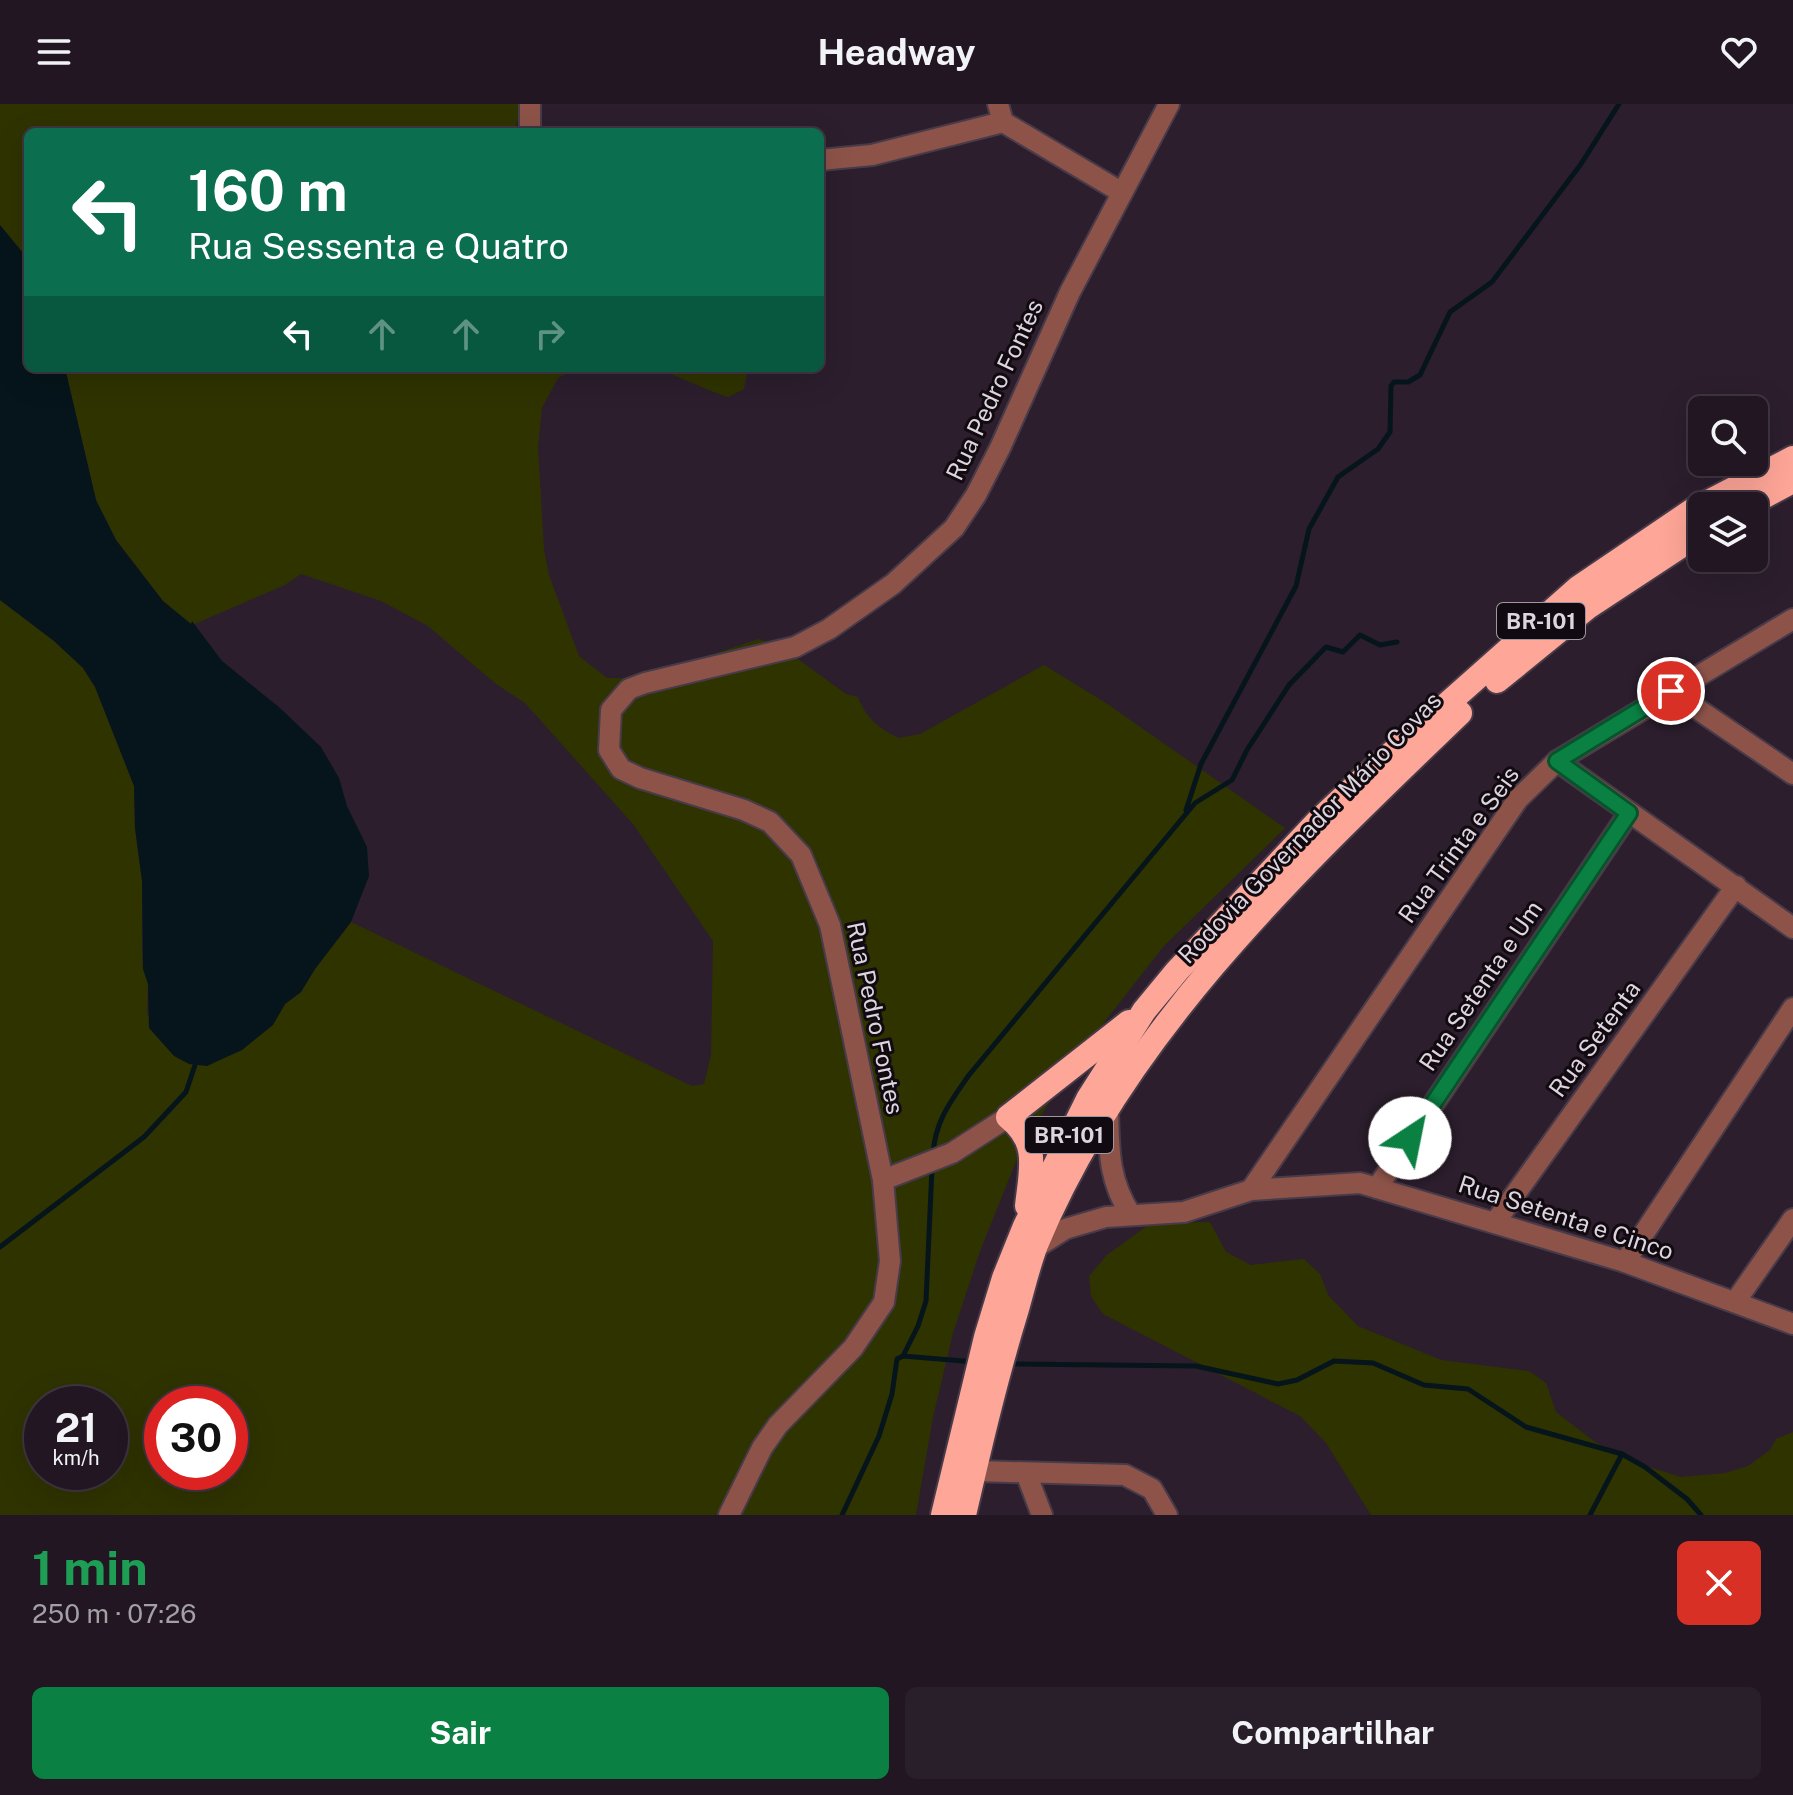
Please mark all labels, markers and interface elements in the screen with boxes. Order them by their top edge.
icon: menu [32,30,76,74]
icon: heart [1717,30,1761,74]
text: Headway [818,31,975,73]
text: 160 m [188,158,348,224]
icon: left [56,160,160,264]
text: Rua Sessenta e Quatro [188,225,569,267]
street label: Rua Pedro Fontes [940,295,1048,484]
icon: left [276,312,320,356]
icon: ahead [360,312,404,356]
icon: ahead [444,312,488,356]
icon: right [528,312,572,356]
map controls [1688,396,1768,572]
button: search [1688,396,1768,476]
button: layers [1688,492,1768,572]
road number: BR-101 [1497,603,1585,639]
pin [1637,657,1705,725]
icon: arrive [1649,669,1693,713]
street label: Rodovia Governador Mário Covas [1172,686,1447,969]
street label: Rua Trinta e Seis [1392,761,1524,928]
street label: Rua Setenta e Um [1413,895,1547,1076]
street label: Rua Pedro Fontes [842,919,910,1117]
street label: Rua Setenta [1543,975,1646,1102]
position arrow [1368,1096,1452,1180]
road number: BR-101 [1025,1117,1113,1153]
street label: Rua Setenta e Cinco [1455,1169,1677,1265]
speed limit sign: 30 [144,1386,248,1490]
text: 21 [55,1404,97,1451]
text: km/h [52,1446,100,1470]
text: 1 min [32,1539,148,1596]
button: close [1677,1541,1761,1625]
text: 250 m · 07:26 [32,1598,196,1629]
button: Sair [32,1687,889,1779]
button: Compartilhar [905,1687,1761,1779]

